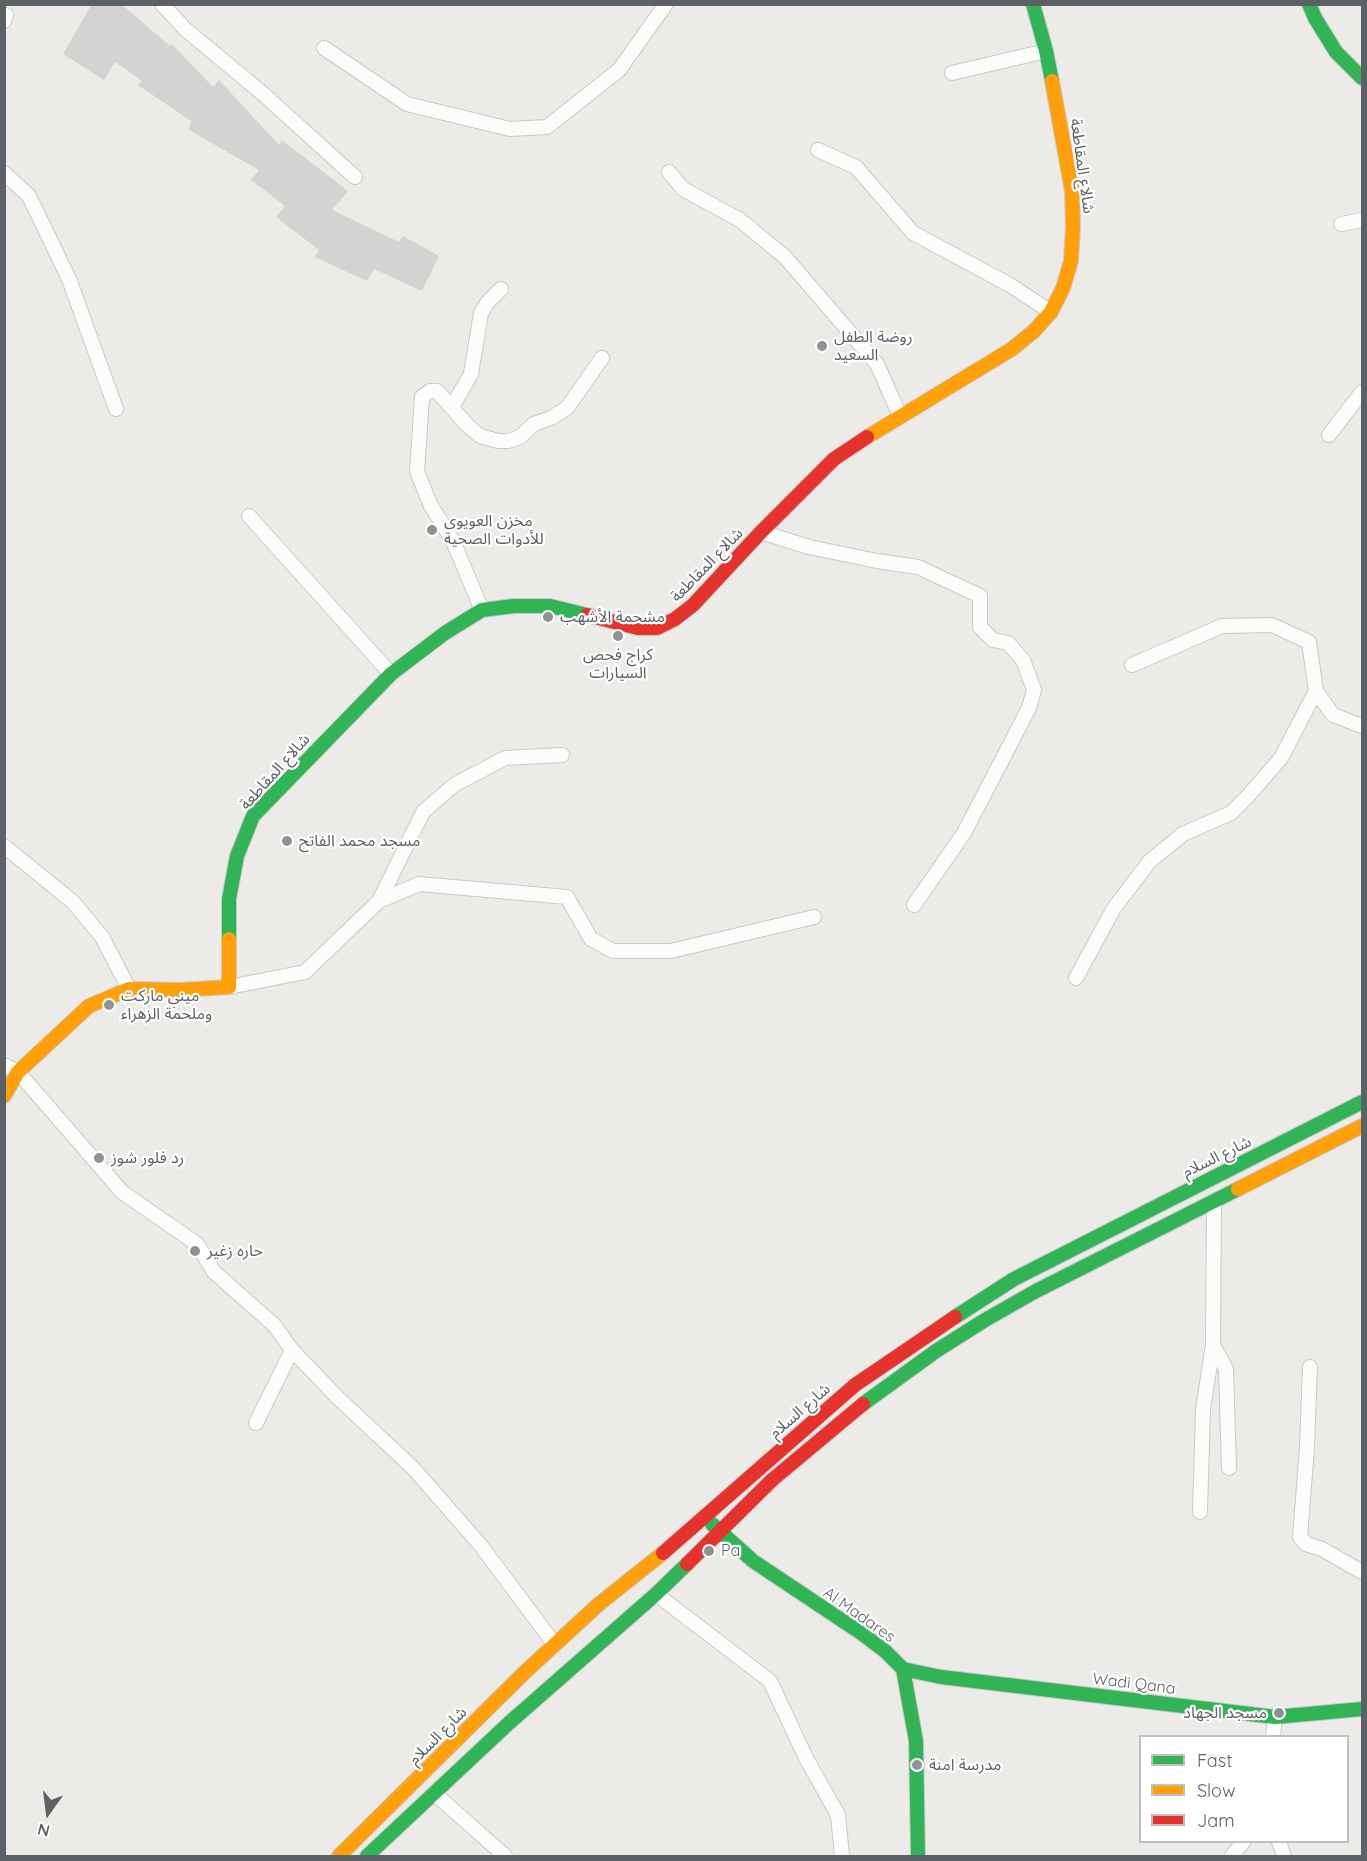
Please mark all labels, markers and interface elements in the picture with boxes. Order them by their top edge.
street label: شالاع المقاطعة [1066,117,1098,215]
place label: روضة الطفل السعيد [834,327,913,365]
marker: روضة الطفل السعيد [815,339,829,353]
place label: مخزن العويوي للأدوات الصحية [444,511,544,549]
marker: مخزن العويوي للأدوات الصحية [425,523,439,537]
street label: شالاع المقاطعة [667,524,747,606]
place label: مشحمة الأشهب [560,607,665,627]
marker: مشحمة الأشهب [541,610,555,624]
marker: كراج فحص السيارات [611,629,625,643]
place label: كراج فحص السيارات [583,645,653,683]
street label: شالاع المقاطعة [236,730,314,814]
place label: مسجد محمد الفاتح [299,831,421,851]
marker: مسجد محمد الفاتح [280,834,294,848]
place label: ميني ماركت وملحمة الزهراء [121,986,212,1024]
marker: ميني ماركت وملحمة الزهراء [102,998,116,1012]
street label: شارع السلام [1179,1132,1255,1182]
place label: رد فلور شوز [111,1148,184,1168]
marker: رد فلور شوز [92,1151,106,1165]
place label: حاره زغير [207,1241,263,1261]
marker: حاره زغير [188,1244,202,1258]
street label: شارع السلام [766,1379,834,1443]
place label: Pa [721,1541,740,1561]
marker: Pa [702,1544,716,1558]
street label: Al Madares [819,1583,899,1647]
street label: Wadi Qana [1091,1669,1177,1699]
street label: شارع السلام [405,1703,471,1769]
place label: مسجد الجهاد [1183,1703,1267,1723]
marker: مسجد الجهاد [1272,1706,1286,1720]
legend [1139,1735,1349,1843]
text: Fast [1197,1749,1232,1772]
place label: مدرسة امنة [929,1755,1001,1775]
marker: مدرسة امنة [910,1758,924,1772]
text: Slow [1197,1779,1235,1802]
north arrow [18,1783,78,1843]
text: Jam [1197,1809,1235,1832]
text: N [36,1819,52,1842]

